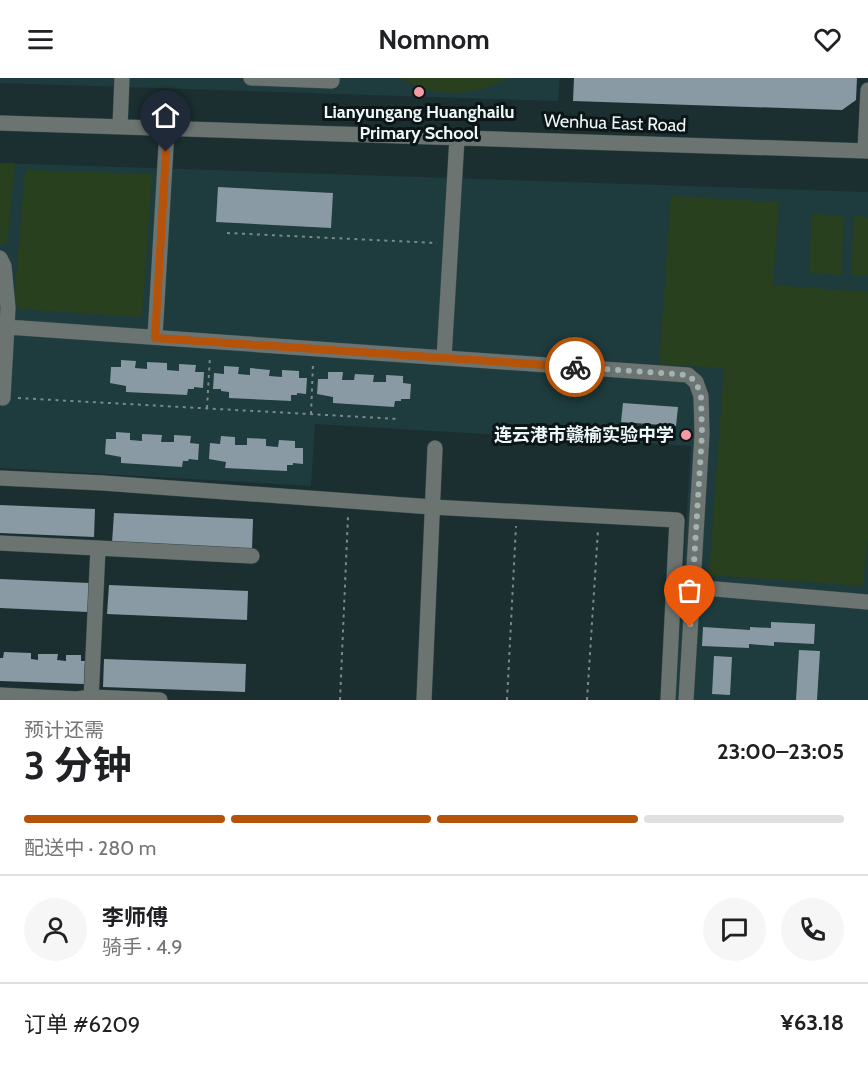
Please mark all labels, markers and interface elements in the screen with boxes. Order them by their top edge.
icon: menu [24,23,57,56]
text: Nomnom [378,23,490,56]
icon: heart [811,23,844,56]
marker: Lianyungang Huanghailu Primary School [412,85,426,99]
pin [140,90,191,152]
icon: home [149,99,182,132]
place label: Lianyungang Huanghailu Primary School [323,101,515,144]
street label: Wenhua East Road [543,110,687,136]
courier [545,337,605,397]
icon: bike [559,351,592,384]
place label: 连云港市赣榆实验中学 [494,424,674,446]
marker: 连云港市赣榆实验中学 [679,428,693,442]
pin [664,565,715,627]
icon: bag [673,574,706,607]
text: 预计还需 [24,718,104,742]
text: 23:00–23:05 [717,738,844,765]
text: 3 分钟 [24,741,132,789]
text: 配送中 · 280 m [24,836,156,860]
button: person [24,898,87,961]
button: chat [703,898,766,961]
button: phone [781,898,844,961]
text: 李师傅 [102,904,168,931]
text: 骑手 · 4.9 [102,935,183,959]
text: ¥63.18 [781,1009,844,1036]
text: 订单 #6209 [24,1011,140,1038]

